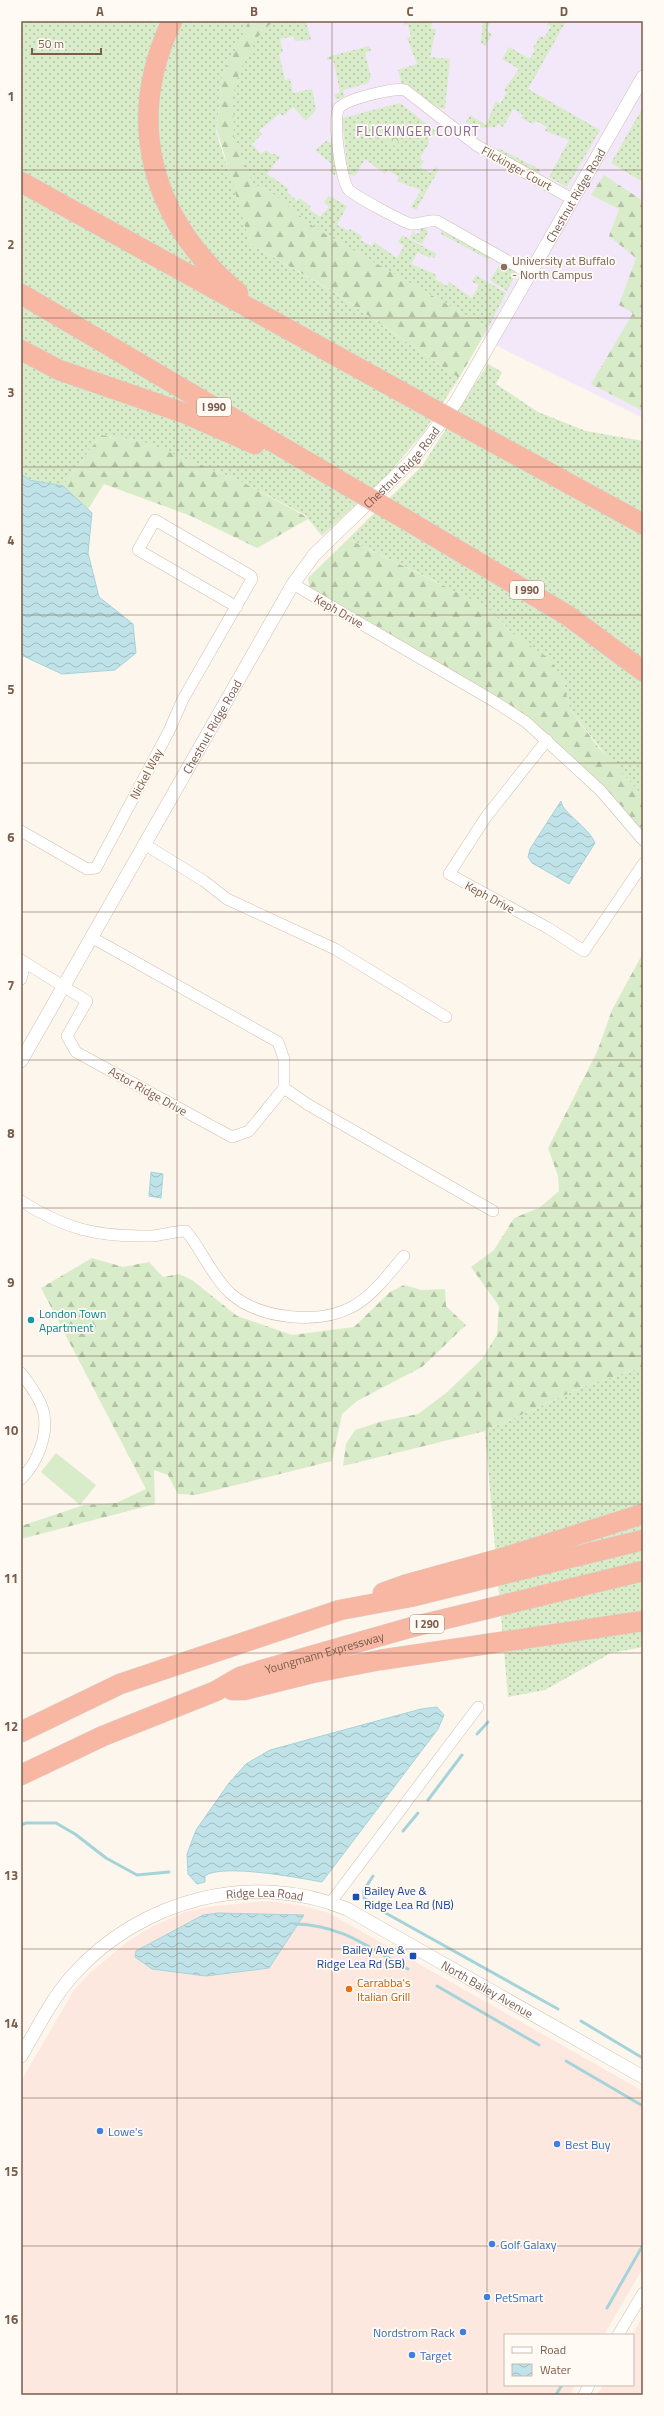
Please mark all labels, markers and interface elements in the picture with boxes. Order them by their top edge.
text: A [96,1,104,21]
text: B [250,1,258,21]
text: C [406,1,414,21]
text: D [560,1,568,21]
scale bar [32,30,101,56]
text: 50 m [38,34,64,53]
text: 1 [7,86,15,106]
district label: FLICKINGER COURT [356,121,480,141]
street label: Flickinger Court [478,141,557,196]
street label: Chestnut Ridge Road [540,144,610,246]
text: 2 [7,234,15,254]
place label: University at Buffalo - North Campus [512,251,615,284]
marker: University at Buffalo - North Campus [499,262,509,272]
text: 3 [7,382,15,402]
road number: I 990 [197,398,231,416]
street label: Chestnut Ridge Road [358,422,444,512]
text: 4 [7,530,15,550]
road number: I 990 [510,581,544,599]
street label: Keph Drive [311,589,367,633]
street label: Chestnut Ridge Road [177,676,246,777]
text: 5 [7,679,15,699]
street label: Nickel Way [125,745,167,803]
text: 6 [7,827,15,847]
street label: Keph Drive [462,876,518,918]
text: 7 [7,975,15,995]
street label: Astor Ridge Drive [105,1061,191,1121]
text: 8 [7,1123,15,1143]
text: 9 [7,1272,15,1292]
place label: London Town Apartment [39,1304,106,1337]
marker: London Town Apartment [26,1315,36,1325]
text: 10 [4,1420,18,1440]
text: 11 [4,1568,18,1588]
road number: I 290 [410,1615,444,1633]
street label: Youngmann Expressway [262,1626,386,1678]
text: 12 [4,1716,18,1736]
text: 13 [4,1865,18,1885]
place label: Bailey Ave & Ridge Lea Rd (NB) [364,1881,454,1914]
street label: Ridge Lea Road [225,1882,305,1905]
marker: Bailey Ave & Ridge Lea Rd (NB) [351,1892,361,1902]
place label: Bailey Ave & Ridge Lea Rd (SB) [317,1940,406,1973]
marker: Bailey Ave & Ridge Lea Rd (SB) [408,1951,418,1961]
street label: North Bailey Avenue [438,1955,537,2022]
place label: Carrabba's Italian Grill [357,1973,411,2006]
marker: Carrabba's Italian Grill [344,1984,354,1994]
text: 14 [4,2013,18,2033]
place label: Lowe's [108,2122,143,2141]
marker: Lowe's [95,2126,105,2136]
place label: Best Buy [565,2135,611,2154]
marker: Best Buy [552,2139,562,2149]
text: 15 [4,2161,18,2181]
place label: Golf Galaxy [500,2235,557,2254]
marker: Golf Galaxy [487,2239,497,2249]
place label: PetSmart [495,2288,544,2307]
marker: PetSmart [482,2292,492,2302]
text: 16 [4,2309,18,2329]
place label: Nordstrom Rack [373,2323,455,2342]
marker: Nordstrom Rack [458,2327,468,2337]
legend [504,2334,634,2386]
text: Road [540,2340,566,2359]
place label: Target [420,2346,453,2365]
marker: Target [407,2350,417,2360]
text: Water [540,2360,571,2379]

